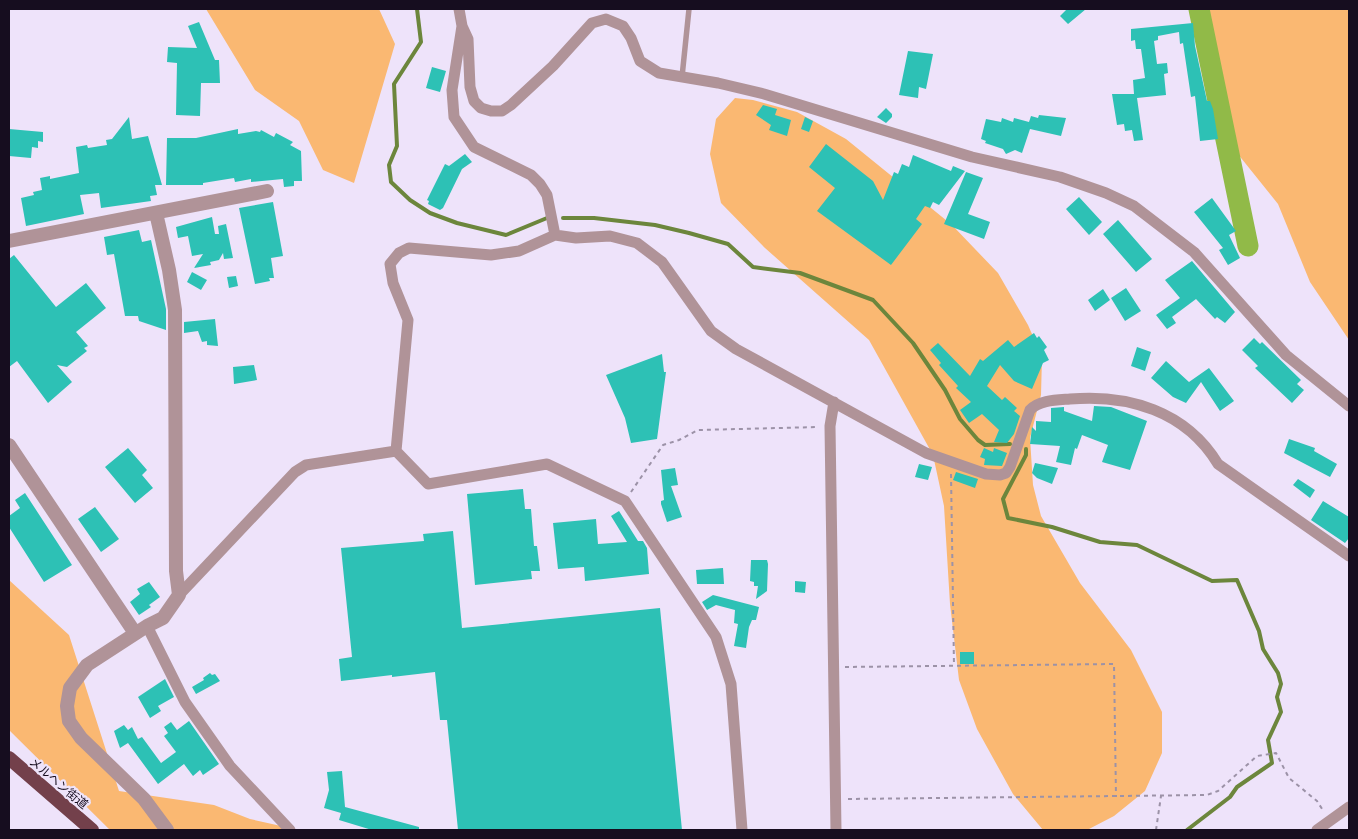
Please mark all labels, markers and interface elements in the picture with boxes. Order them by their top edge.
street label: メルヘン街道 [26,753,92,813]

